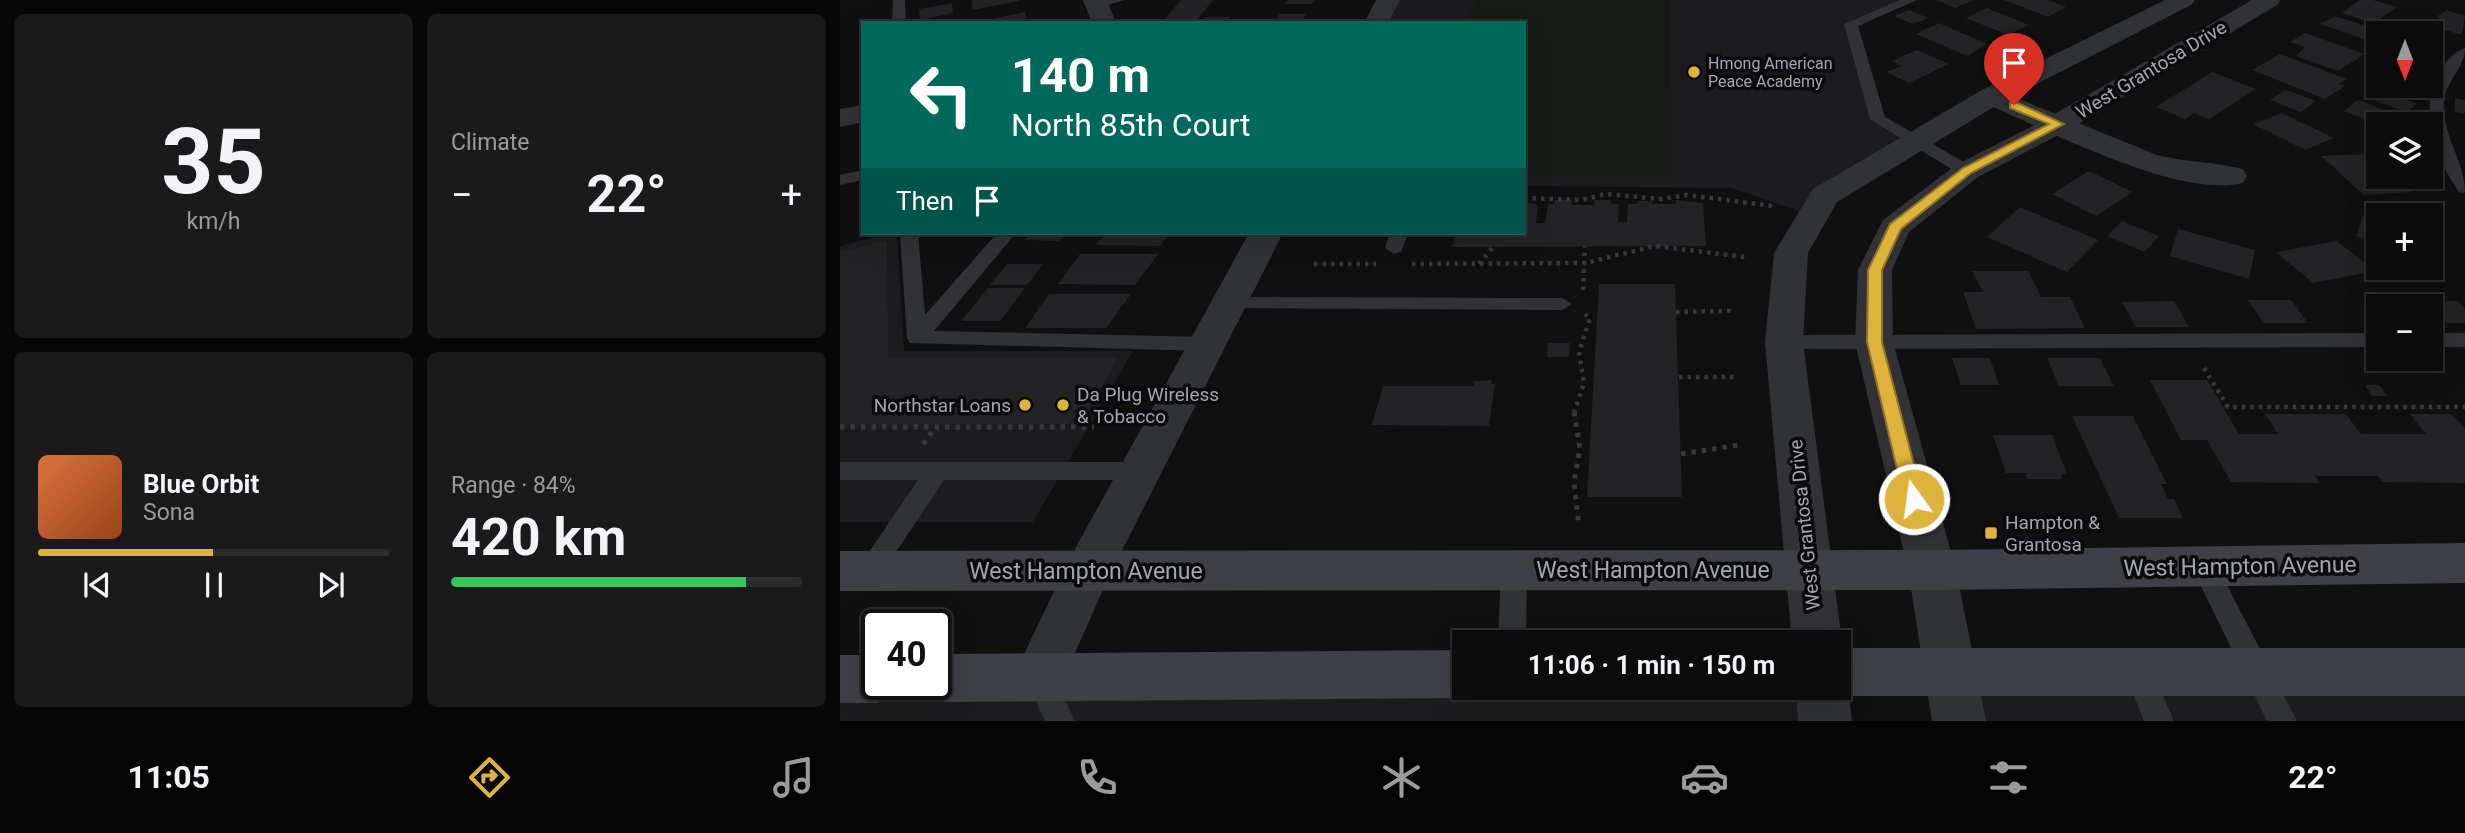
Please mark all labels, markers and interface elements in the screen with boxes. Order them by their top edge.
street label: West Grantosa Drive [2072,15,2231,123]
north arrow [2366,21,2443,98]
map controls [2366,21,2443,371]
pin [1984,33,2044,105]
icon: arrive [1995,44,2033,82]
text: 140 m [1011,47,1150,104]
icon: left [896,49,987,140]
place label: Hmong American Peace Academy [1708,54,1833,91]
marker: Hmong American Peace Academy [1686,64,1702,80]
text: North 85th Court [1011,106,1251,144]
text: 35 [161,109,266,215]
button: layers [2366,112,2443,189]
text: Climate [451,129,530,156]
text: 22° [587,164,667,225]
text: − [451,173,473,217]
text: + [780,173,802,217]
icon: arrive [968,182,1006,220]
text: Then [896,186,954,216]
button: + [2366,203,2443,280]
text: km/h [187,208,241,235]
button: − [2366,294,2443,371]
place label: Da Plug Wireless & Tobacco [1077,383,1219,428]
place label: Northstar Loans [874,394,1011,417]
marker: Northstar Loans [1017,397,1033,413]
marker: Da Plug Wireless & Tobacco [1055,397,1071,413]
street label: West Grantosa Drive [1784,438,1825,611]
position arrow [1877,462,1951,536]
text: Blue Orbit [143,469,259,499]
text: Range · 84% [451,472,576,499]
text: Sona [143,499,195,526]
text: 420 km [451,507,626,568]
place label: Hampton & Grantosa [2005,511,2100,556]
marker: Hampton & Grantosa [1983,525,1999,541]
street label: West Hampton Avenue [2123,551,2357,582]
street label: West Hampton Avenue [1536,557,1770,584]
street label: West Hampton Avenue [969,558,1203,585]
icon: previous [78,566,116,604]
icon: pause [195,566,233,604]
icon: next [312,566,350,604]
speed limit sign: 40 [861,609,952,700]
text: 11:06 · 1 min · 150 m [1528,650,1775,680]
icon: directions [465,753,514,802]
icon: music [769,753,818,802]
icon: phone [1073,753,1122,802]
icon: climate [1377,753,1426,802]
icon: car [1680,753,1729,802]
icon: filters [1984,753,2033,802]
text: 11:05 [127,758,210,796]
text: 22° [2288,758,2337,796]

